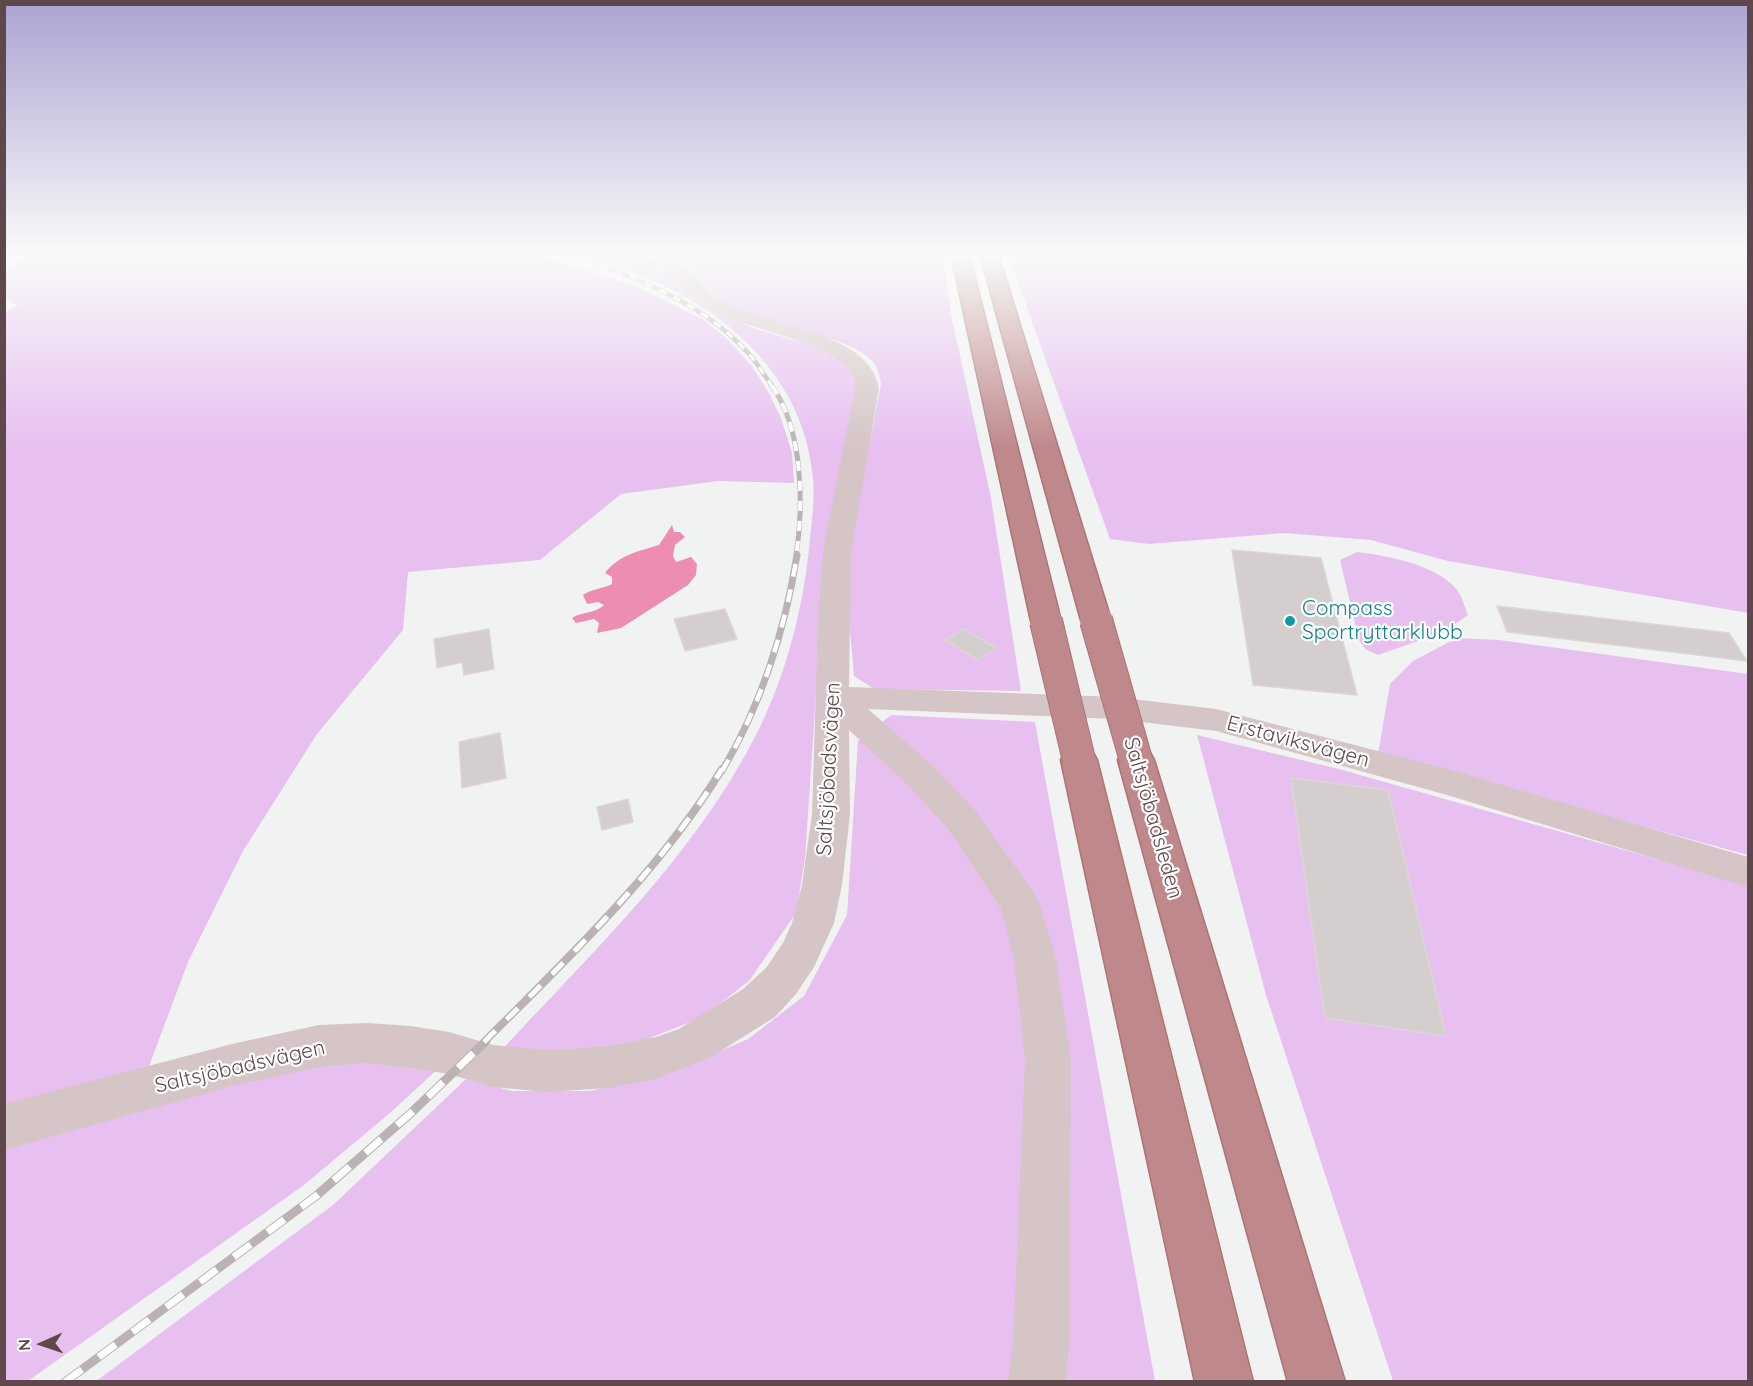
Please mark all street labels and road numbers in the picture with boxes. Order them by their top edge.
street label: Saltsjöbadsvägen [812,682,846,856]
street label: Erstaviksvägen [1224,711,1372,773]
street label: Saltsjöbadsleden [1118,735,1188,901]
street label: Saltsjöbadsvägen [153,1035,327,1099]

